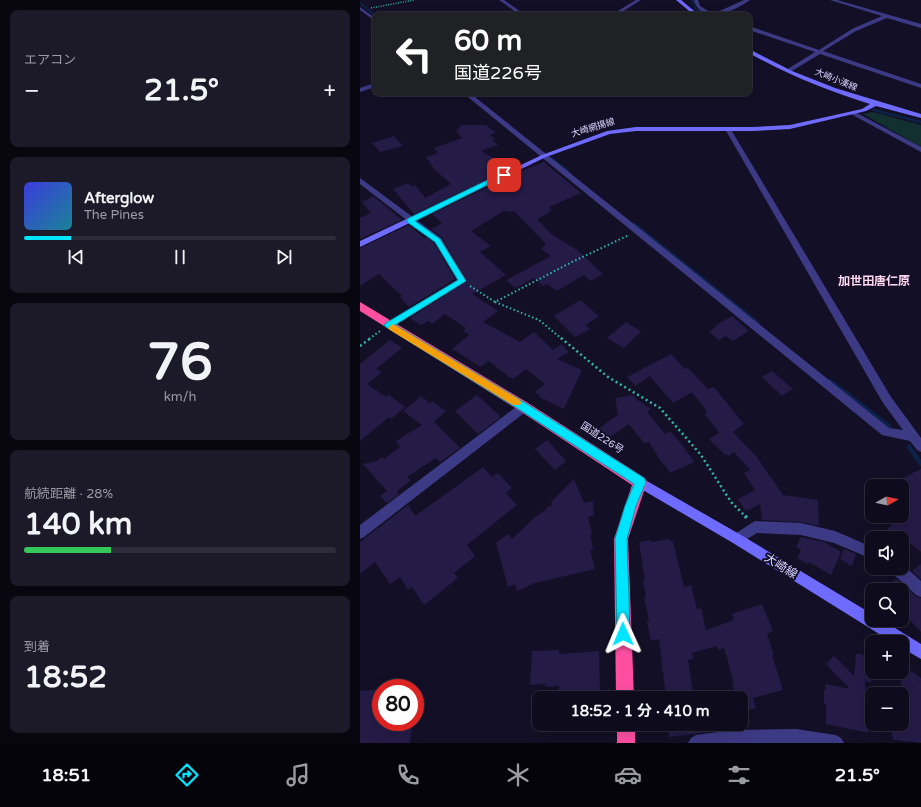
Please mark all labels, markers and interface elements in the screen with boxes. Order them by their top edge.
text: 60 m [454,24,522,58]
icon: left [388,28,440,80]
text: エアコン [24,52,76,68]
text: 国道226号 [454,62,542,84]
street label: 大崎小湊線 [813,66,860,94]
text: 21.5° [144,72,219,109]
text: − [24,78,40,104]
text: + [324,78,336,104]
street label: 大崎網揚線 [570,116,617,140]
pin [487,158,521,192]
icon: arrive [493,164,515,186]
text: Afterglow [84,189,154,207]
text: The Pines [84,207,144,223]
icon: previous [65,246,87,268]
icon: pause [169,246,191,268]
icon: next [273,246,295,268]
district label: 加世田唐仁原 [838,274,910,288]
text: 76 [147,331,213,394]
text: km/h [164,389,196,405]
street label: 国道226号 [578,420,626,456]
north arrow [865,479,909,523]
map controls [865,479,909,731]
text: 航続距離 · 28% [24,486,113,502]
text: 140 km [24,506,132,543]
button: sound [865,531,909,575]
street label: 大崎線 [762,551,800,581]
button: search [865,583,909,627]
position arrow [602,613,644,655]
button: + [865,635,909,679]
text: 到着 [24,639,50,655]
text: 18:52 [24,659,107,696]
speed limit sign: 80 [372,679,424,731]
button: − [865,687,909,731]
text: 18:52 · 1 分 · 410 m [570,702,710,720]
icon: directions [173,761,201,789]
icon: music [284,761,312,789]
icon: phone [394,761,422,789]
icon: climate [504,761,532,789]
icon: car [614,761,642,789]
icon: filters [725,761,753,789]
text: 18:51 [41,764,91,786]
text: 21.5° [835,764,880,786]

